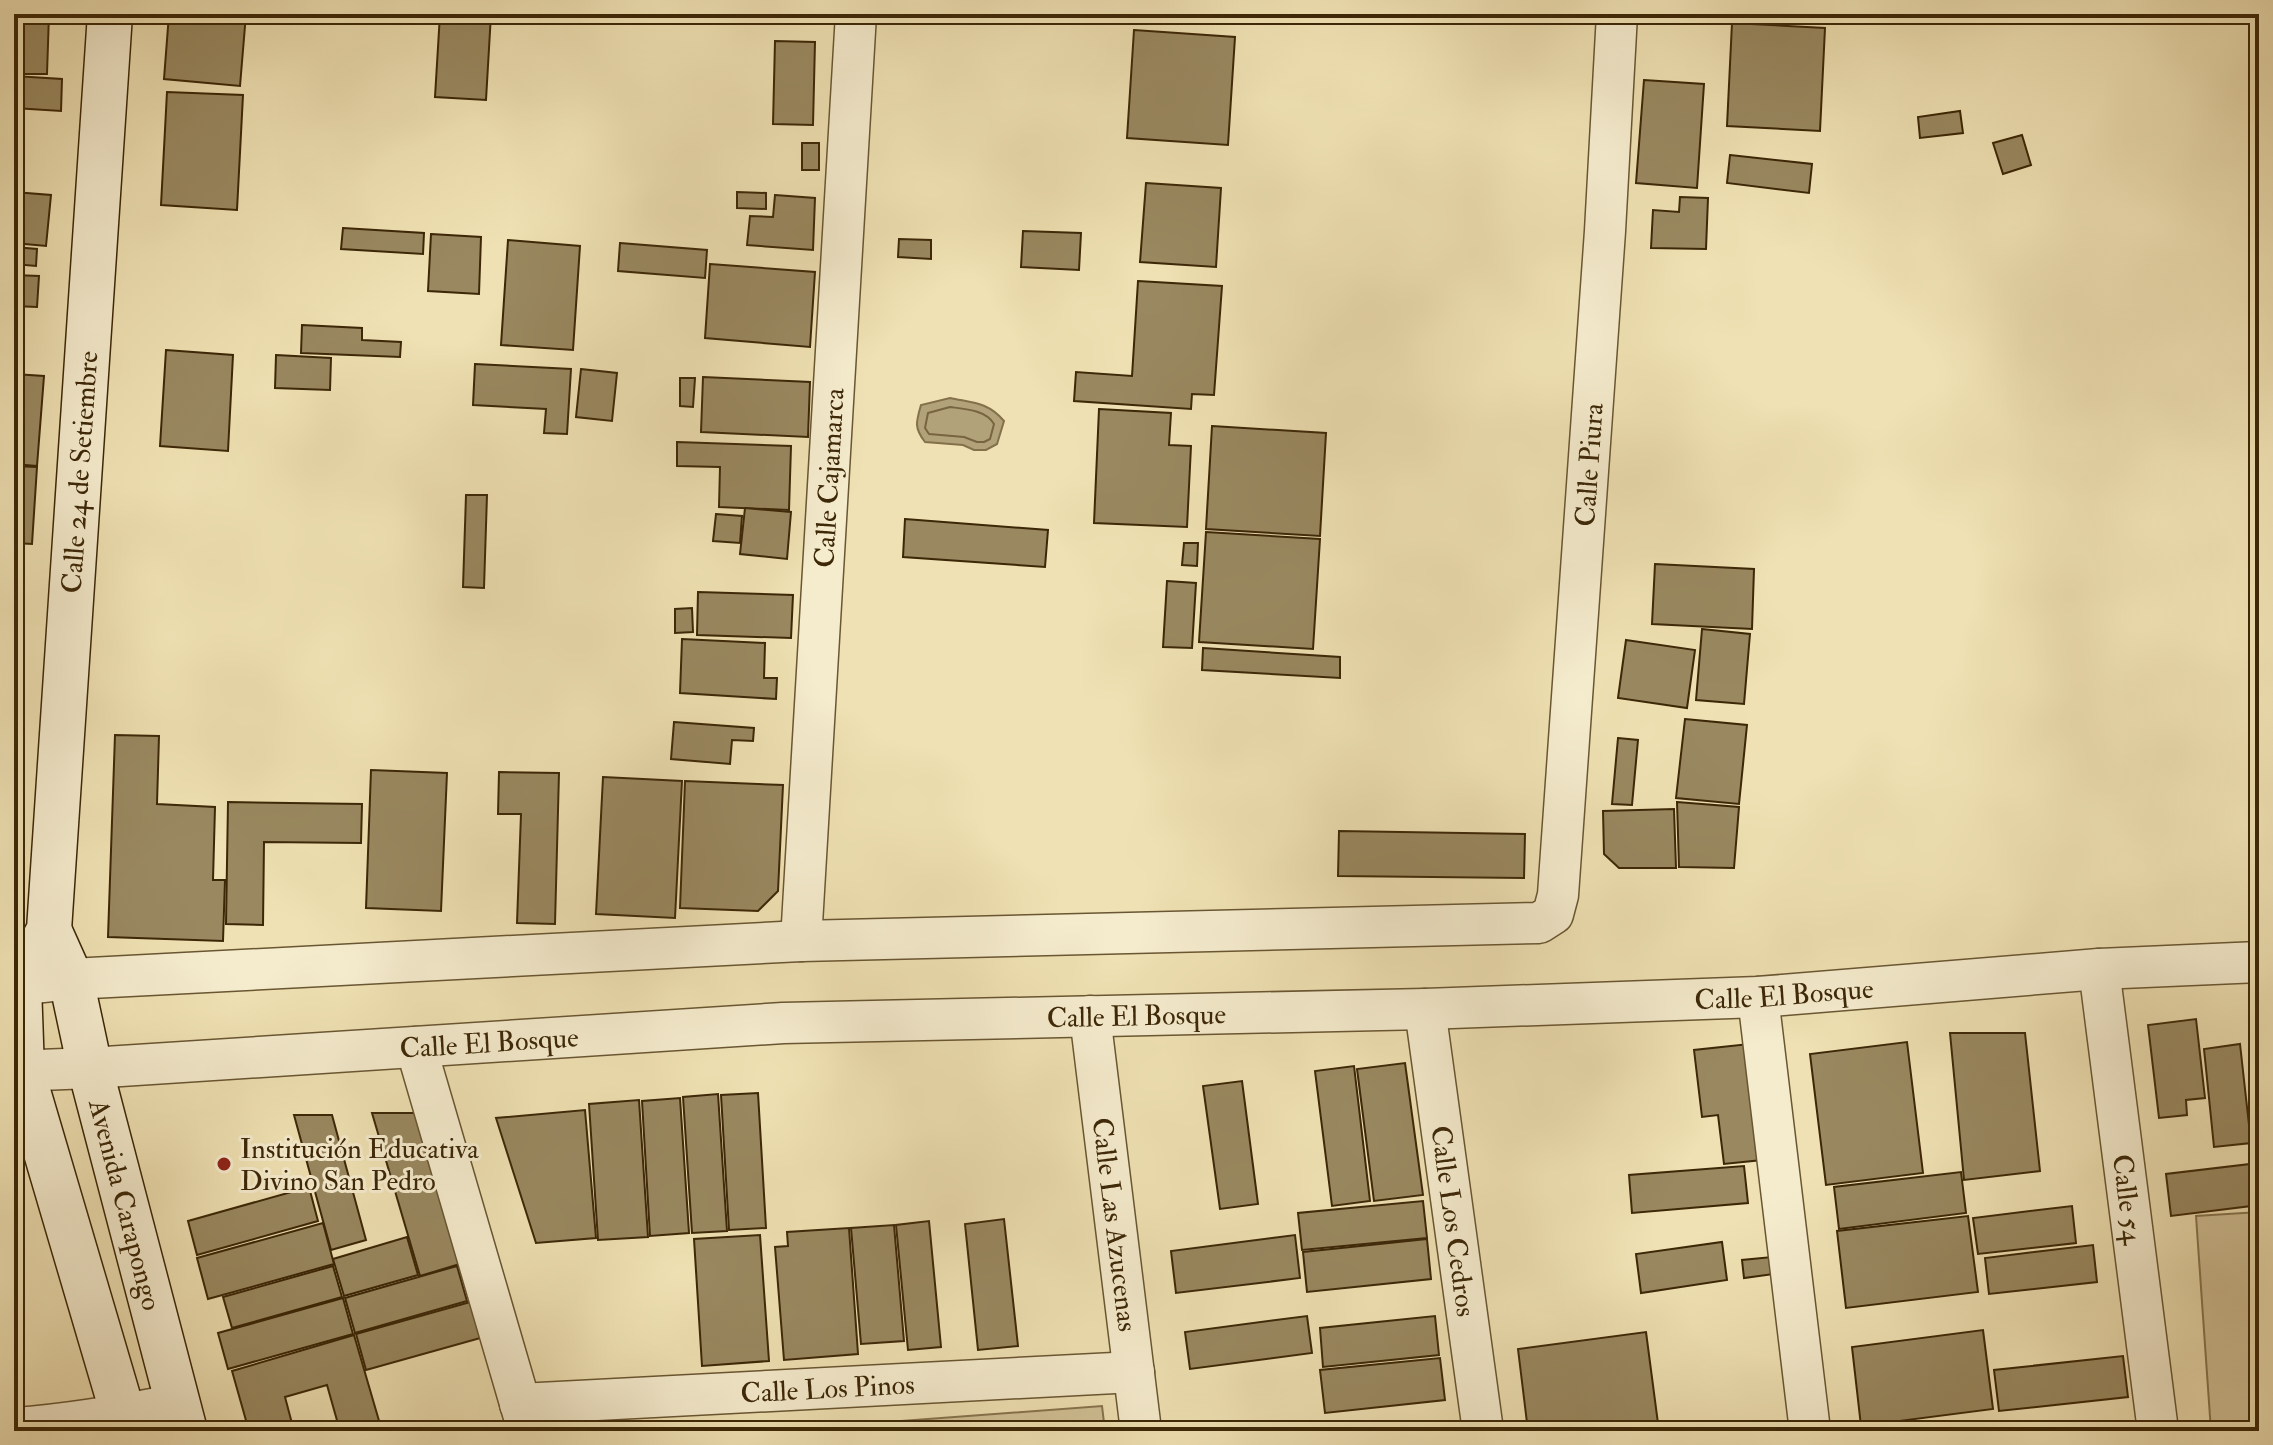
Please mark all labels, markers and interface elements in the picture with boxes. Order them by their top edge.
street label: Calle 24 de Setiembre [55,349,106,595]
street label: Calle Cajamarca [807,386,853,569]
street label: Calle Piura [1568,402,1612,528]
street label: Calle El Bosque [1694,972,1875,1018]
street label: Calle El Bosque [1046,997,1227,1036]
street label: Calle El Bosque [399,1020,580,1067]
street label: Avenida Carapongo [80,1095,169,1314]
street label: Calle Las Azucenas [1084,1116,1145,1334]
street label: Calle Los Cedros [1422,1123,1483,1319]
place label: Institución Educativa Divino San Pedro [240,1132,479,1199]
street label: Calle 54 [2104,1152,2150,1248]
marker: Institución Educativa Divino San Pedro [215,1155,233,1173]
street label: Calle Los Pinos [740,1367,916,1411]

